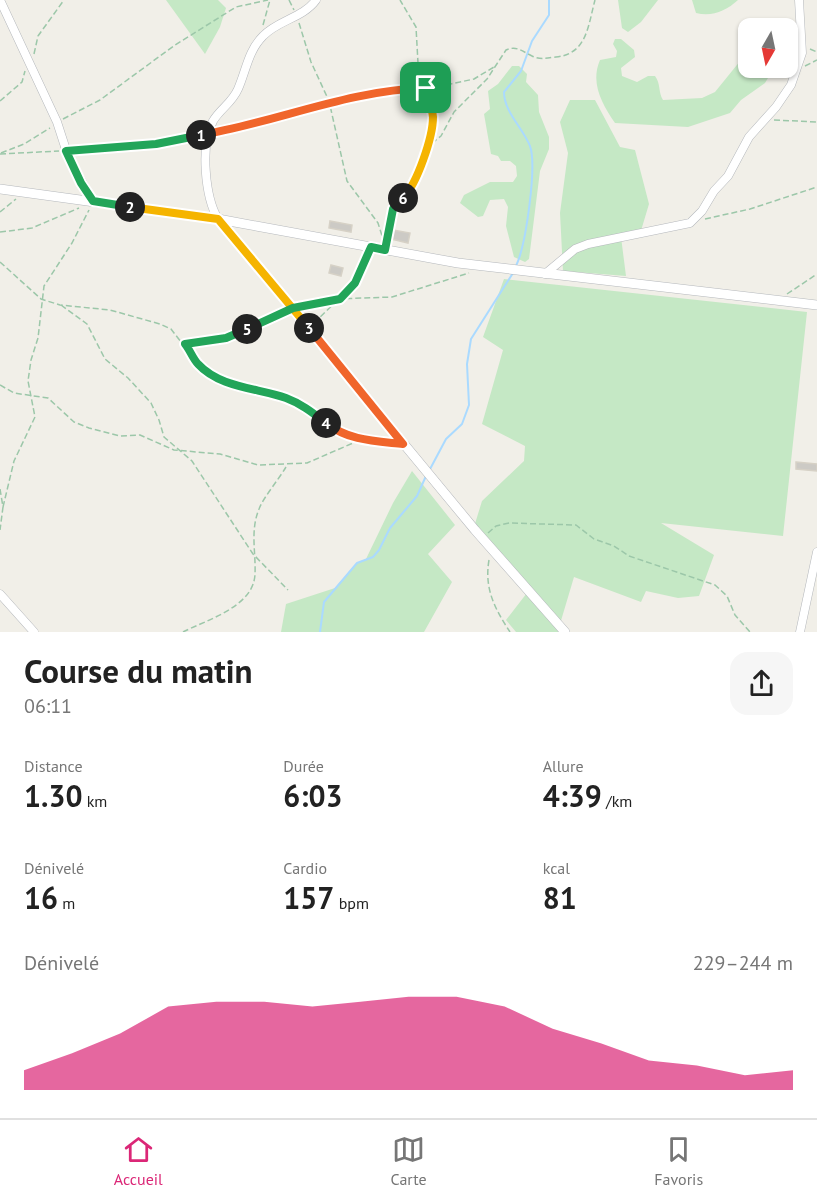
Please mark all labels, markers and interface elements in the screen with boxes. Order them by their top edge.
north arrow [738,18,798,78]
map controls [738,18,798,78]
pin [400,62,451,113]
icon: arrive [409,71,442,104]
pin: 1 [186,120,216,150]
text: 1 [196,125,206,145]
pin: 6 [388,183,418,213]
text: 6 [398,188,408,208]
pin: 2 [115,192,145,222]
text: 2 [125,197,135,217]
pin: 3 [294,313,324,343]
pin: 5 [232,314,262,344]
text: 3 [304,318,314,338]
text: 5 [242,319,252,339]
pin: 4 [311,408,341,438]
text: 4 [321,413,331,433]
text: Course du matin [24,649,253,692]
button: share [730,652,793,715]
text: 06:11 [24,693,72,719]
text: Distance [24,756,83,776]
text: Durée [283,756,324,776]
text: Allure [543,756,584,776]
text: 1.30 [24,776,82,815]
text: 6:03 [283,776,342,815]
text: 4:39 [543,776,602,815]
text: km [82,791,107,811]
text: /km [602,791,632,811]
text: Dénivelé [24,858,84,878]
text: Cardio [283,858,327,878]
text: kcal [543,858,570,878]
text: 16 [24,878,58,917]
text: 157 [283,878,334,917]
text: 81 [543,878,577,917]
text: m [58,893,75,913]
text: bpm [334,893,369,913]
text: Dénivelé [24,950,99,976]
text: 229–244 m [693,950,793,976]
tab: Accueil [114,1133,163,1189]
tab: Carte [391,1133,427,1189]
tab: Favoris [654,1133,703,1189]

